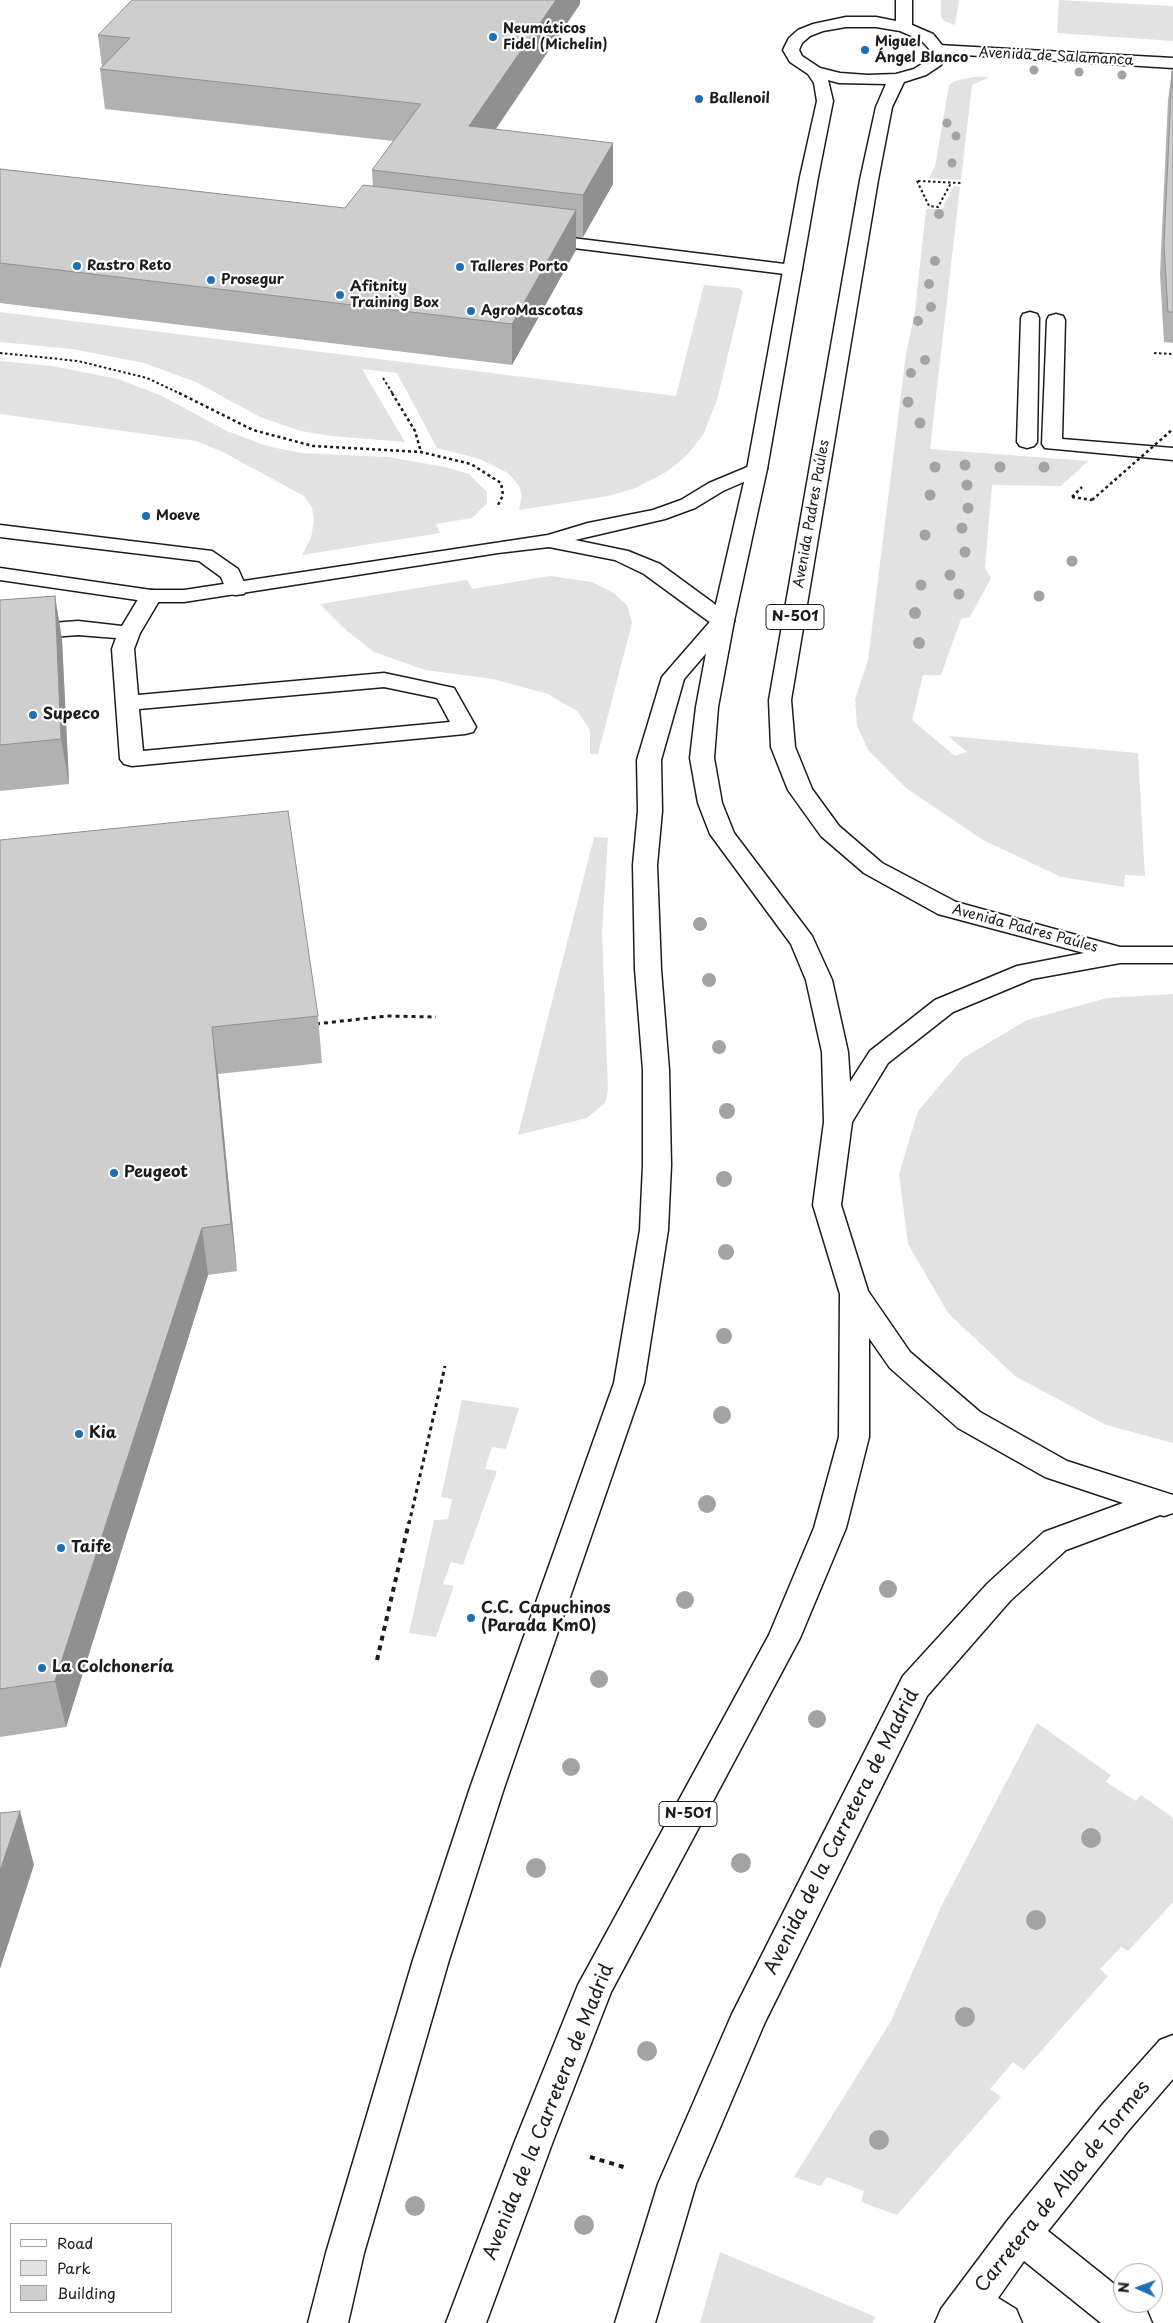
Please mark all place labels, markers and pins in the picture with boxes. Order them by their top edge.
place label: Neumáticos Fidel (Michelin) [503,21,608,54]
marker: Neumáticos Fidel (Michelin) [487,31,499,43]
place label: Miguel Ángel Blanco [875,34,968,66]
marker: Miguel Ángel Blanco [859,44,871,56]
place label: Ballenoil [709,91,770,107]
marker: Ballenoil [693,93,705,105]
place label: Rastro Reto [87,258,171,274]
place label: Talleres Porto [470,259,568,275]
marker: Rastro Reto [71,260,83,272]
marker: Talleres Porto [454,261,466,273]
place label: Prosegur [221,272,284,288]
marker: Prosegur [205,274,217,286]
place label: Afitnity Training Box [350,279,439,312]
marker: Afitnity Training Box [334,289,346,301]
place label: AgroMascotas [481,303,583,319]
marker: AgroMascotas [465,305,477,317]
place label: Moeve [156,508,200,524]
marker: Moeve [140,510,152,522]
place label: Supeco [43,705,100,725]
marker: Supeco [27,709,39,721]
place label: Peugeot [124,1163,188,1183]
marker: Peugeot [108,1167,120,1179]
place label: Kia [89,1424,117,1444]
marker: Kia [73,1428,85,1440]
place label: Taife [71,1538,111,1558]
marker: Taife [55,1542,67,1554]
place label: C.C. Capuchinos (Parada Km0) [481,1599,611,1637]
marker: C.C. Capuchinos (Parada Km0) [465,1612,477,1624]
place label: La Colchonería [52,1658,174,1678]
marker: La Colchonería [36,1662,48,1674]

